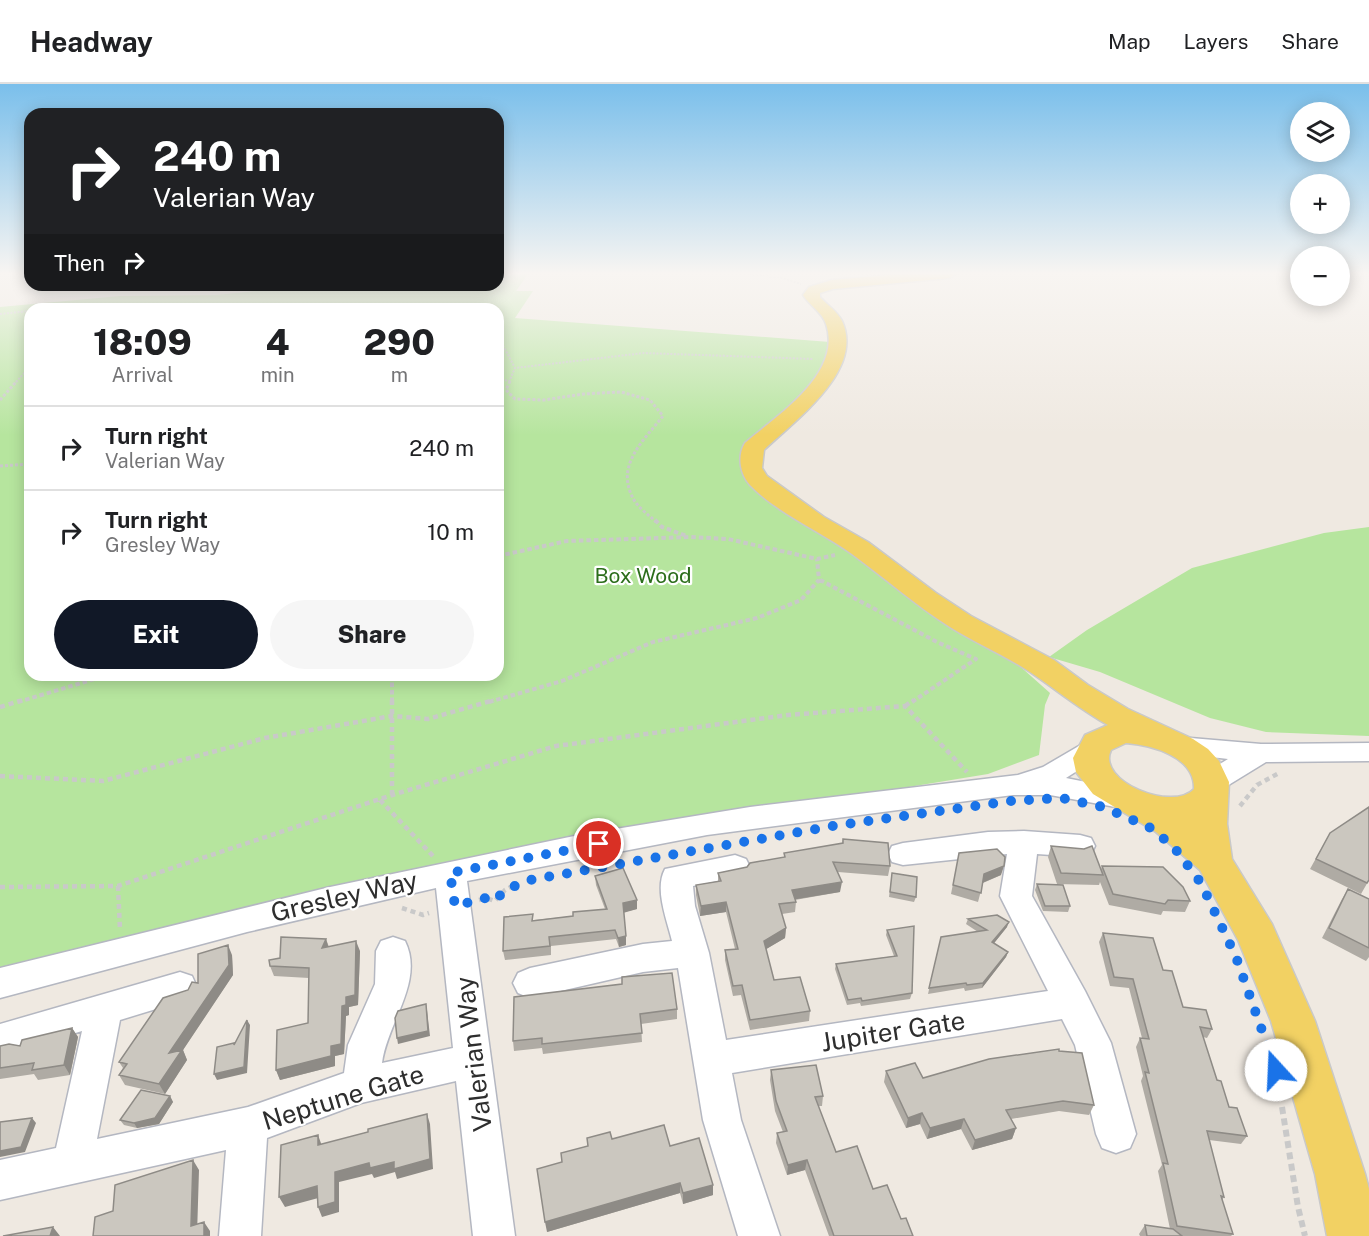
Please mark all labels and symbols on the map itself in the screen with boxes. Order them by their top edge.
park label: Box Wood [594,563,692,588]
pin [573,818,624,869]
street label: Gresley Way [268,864,420,928]
street label: Valerian Way [448,975,498,1133]
street label: Jupiter Gate [819,1004,967,1058]
position arrow [1244,1038,1308,1102]
street label: Neptune Gate [258,1058,428,1136]

